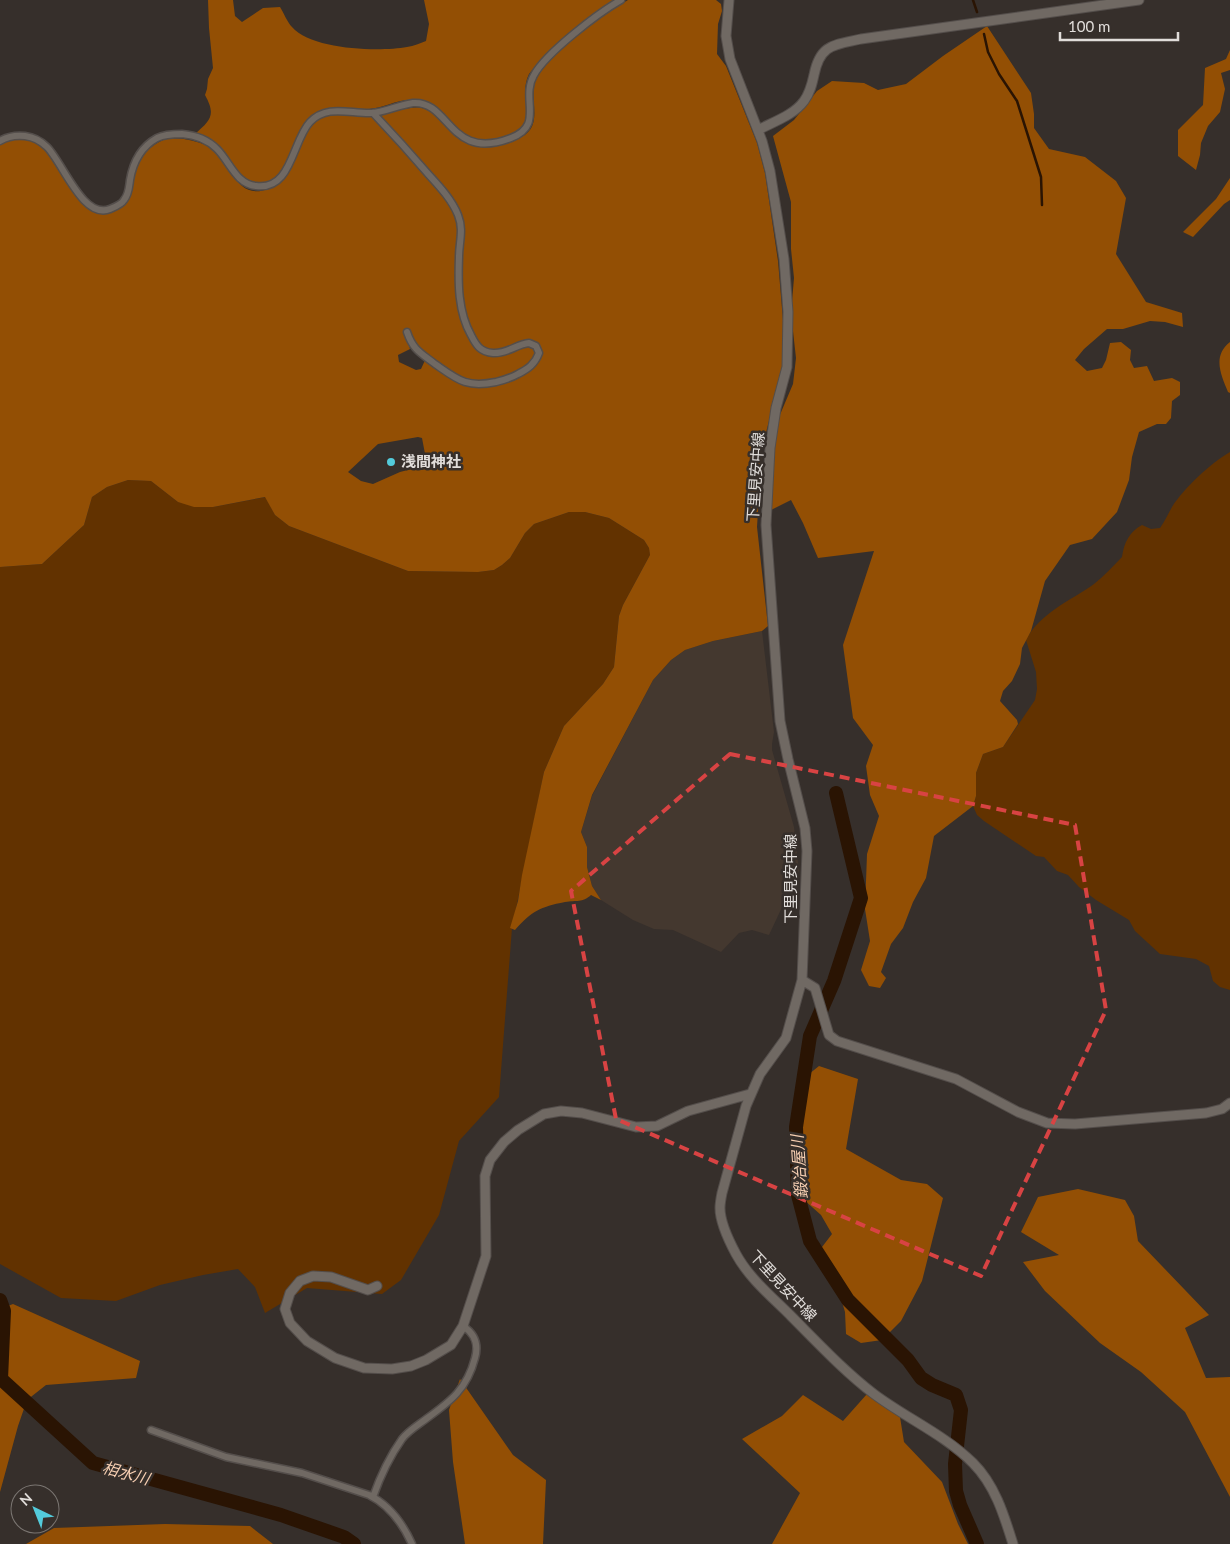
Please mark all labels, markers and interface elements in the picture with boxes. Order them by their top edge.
scale bar [1060,10,1178,42]
text: 100 m [1068,17,1110,35]
street label: 下里見安中線 [743,431,767,522]
place label: 浅間神社 [401,452,461,470]
marker: 浅間神社 [385,456,397,468]
street label: 下里見安中線 [781,834,799,924]
water label: 鍛冶屋川 [787,1132,810,1200]
street label: 下里見安中線 [746,1246,821,1324]
water label: 相水川 [100,1457,154,1488]
north arrow [10,1484,60,1534]
text: N [16,1489,36,1509]

